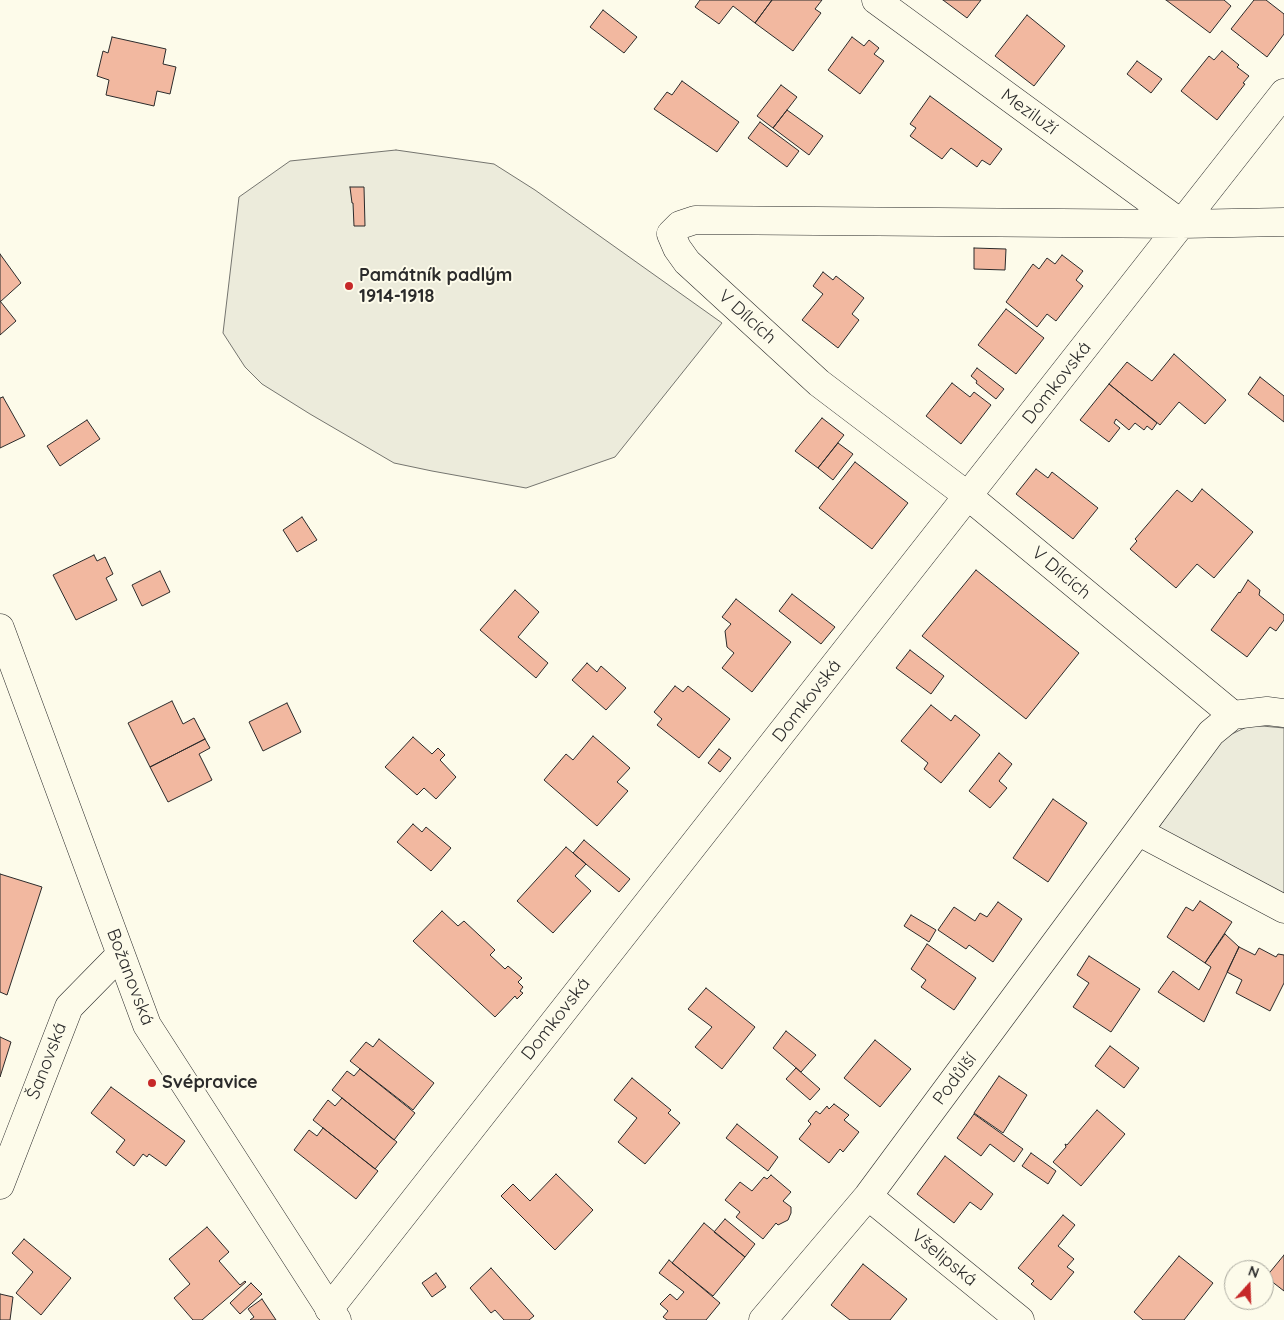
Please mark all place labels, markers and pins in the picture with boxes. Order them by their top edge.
place label: Památník padlým 1914-1918 [359,265,512,308]
marker: Památník padlým 1914-1918 [343,280,355,292]
place label: Svépravice [162,1072,258,1094]
marker: Svépravice [146,1077,158,1089]

